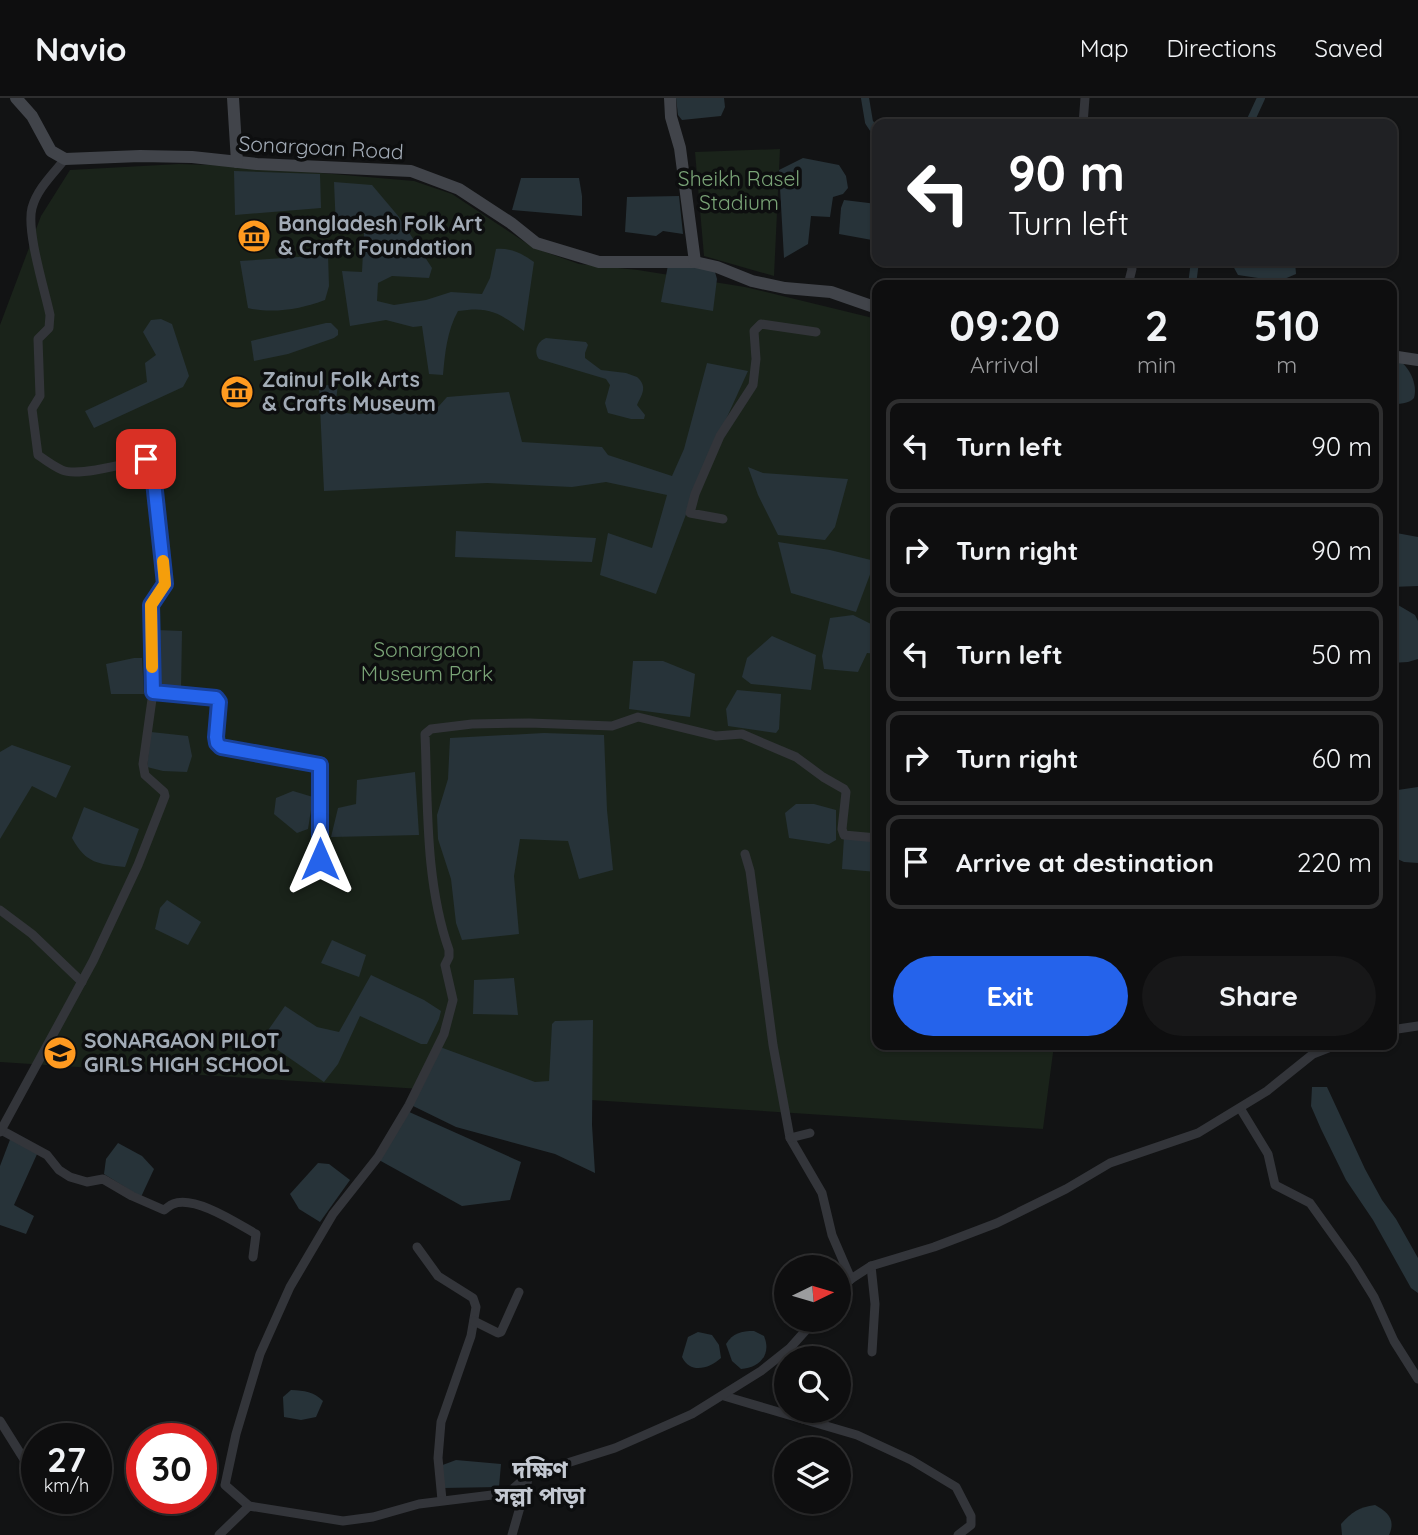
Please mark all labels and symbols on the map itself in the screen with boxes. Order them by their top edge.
street label: Sonargoan Road [238,130,404,164]
park label: Sheikh Rasel Stadium [678,165,800,215]
place label: Bangladesh Folk Art & Craft Foundation [278,210,483,260]
museum icon: Bangladesh Folk Art & Craft Foundation [235,217,273,255]
place label: Zainul Folk Arts & Crafts Museum [262,366,436,416]
museum icon: Zainul Folk Arts & Crafts Museum [218,373,256,411]
pin [116,429,176,489]
park label: Sonargaon Museum Park [361,636,493,686]
position arrow [283,822,357,896]
place label: SONARGAON PILOT GIRLS HIGH SCHOOL [84,1027,290,1077]
school or university icon: SONARGAON PILOT GIRLS HIGH SCHOOL [41,1034,79,1072]
north arrow [774,1255,850,1332]
speed limit sign: 30 [126,1423,217,1514]
district label: দক্ষিণ সল্লা পাড়া [494,1455,586,1510]

